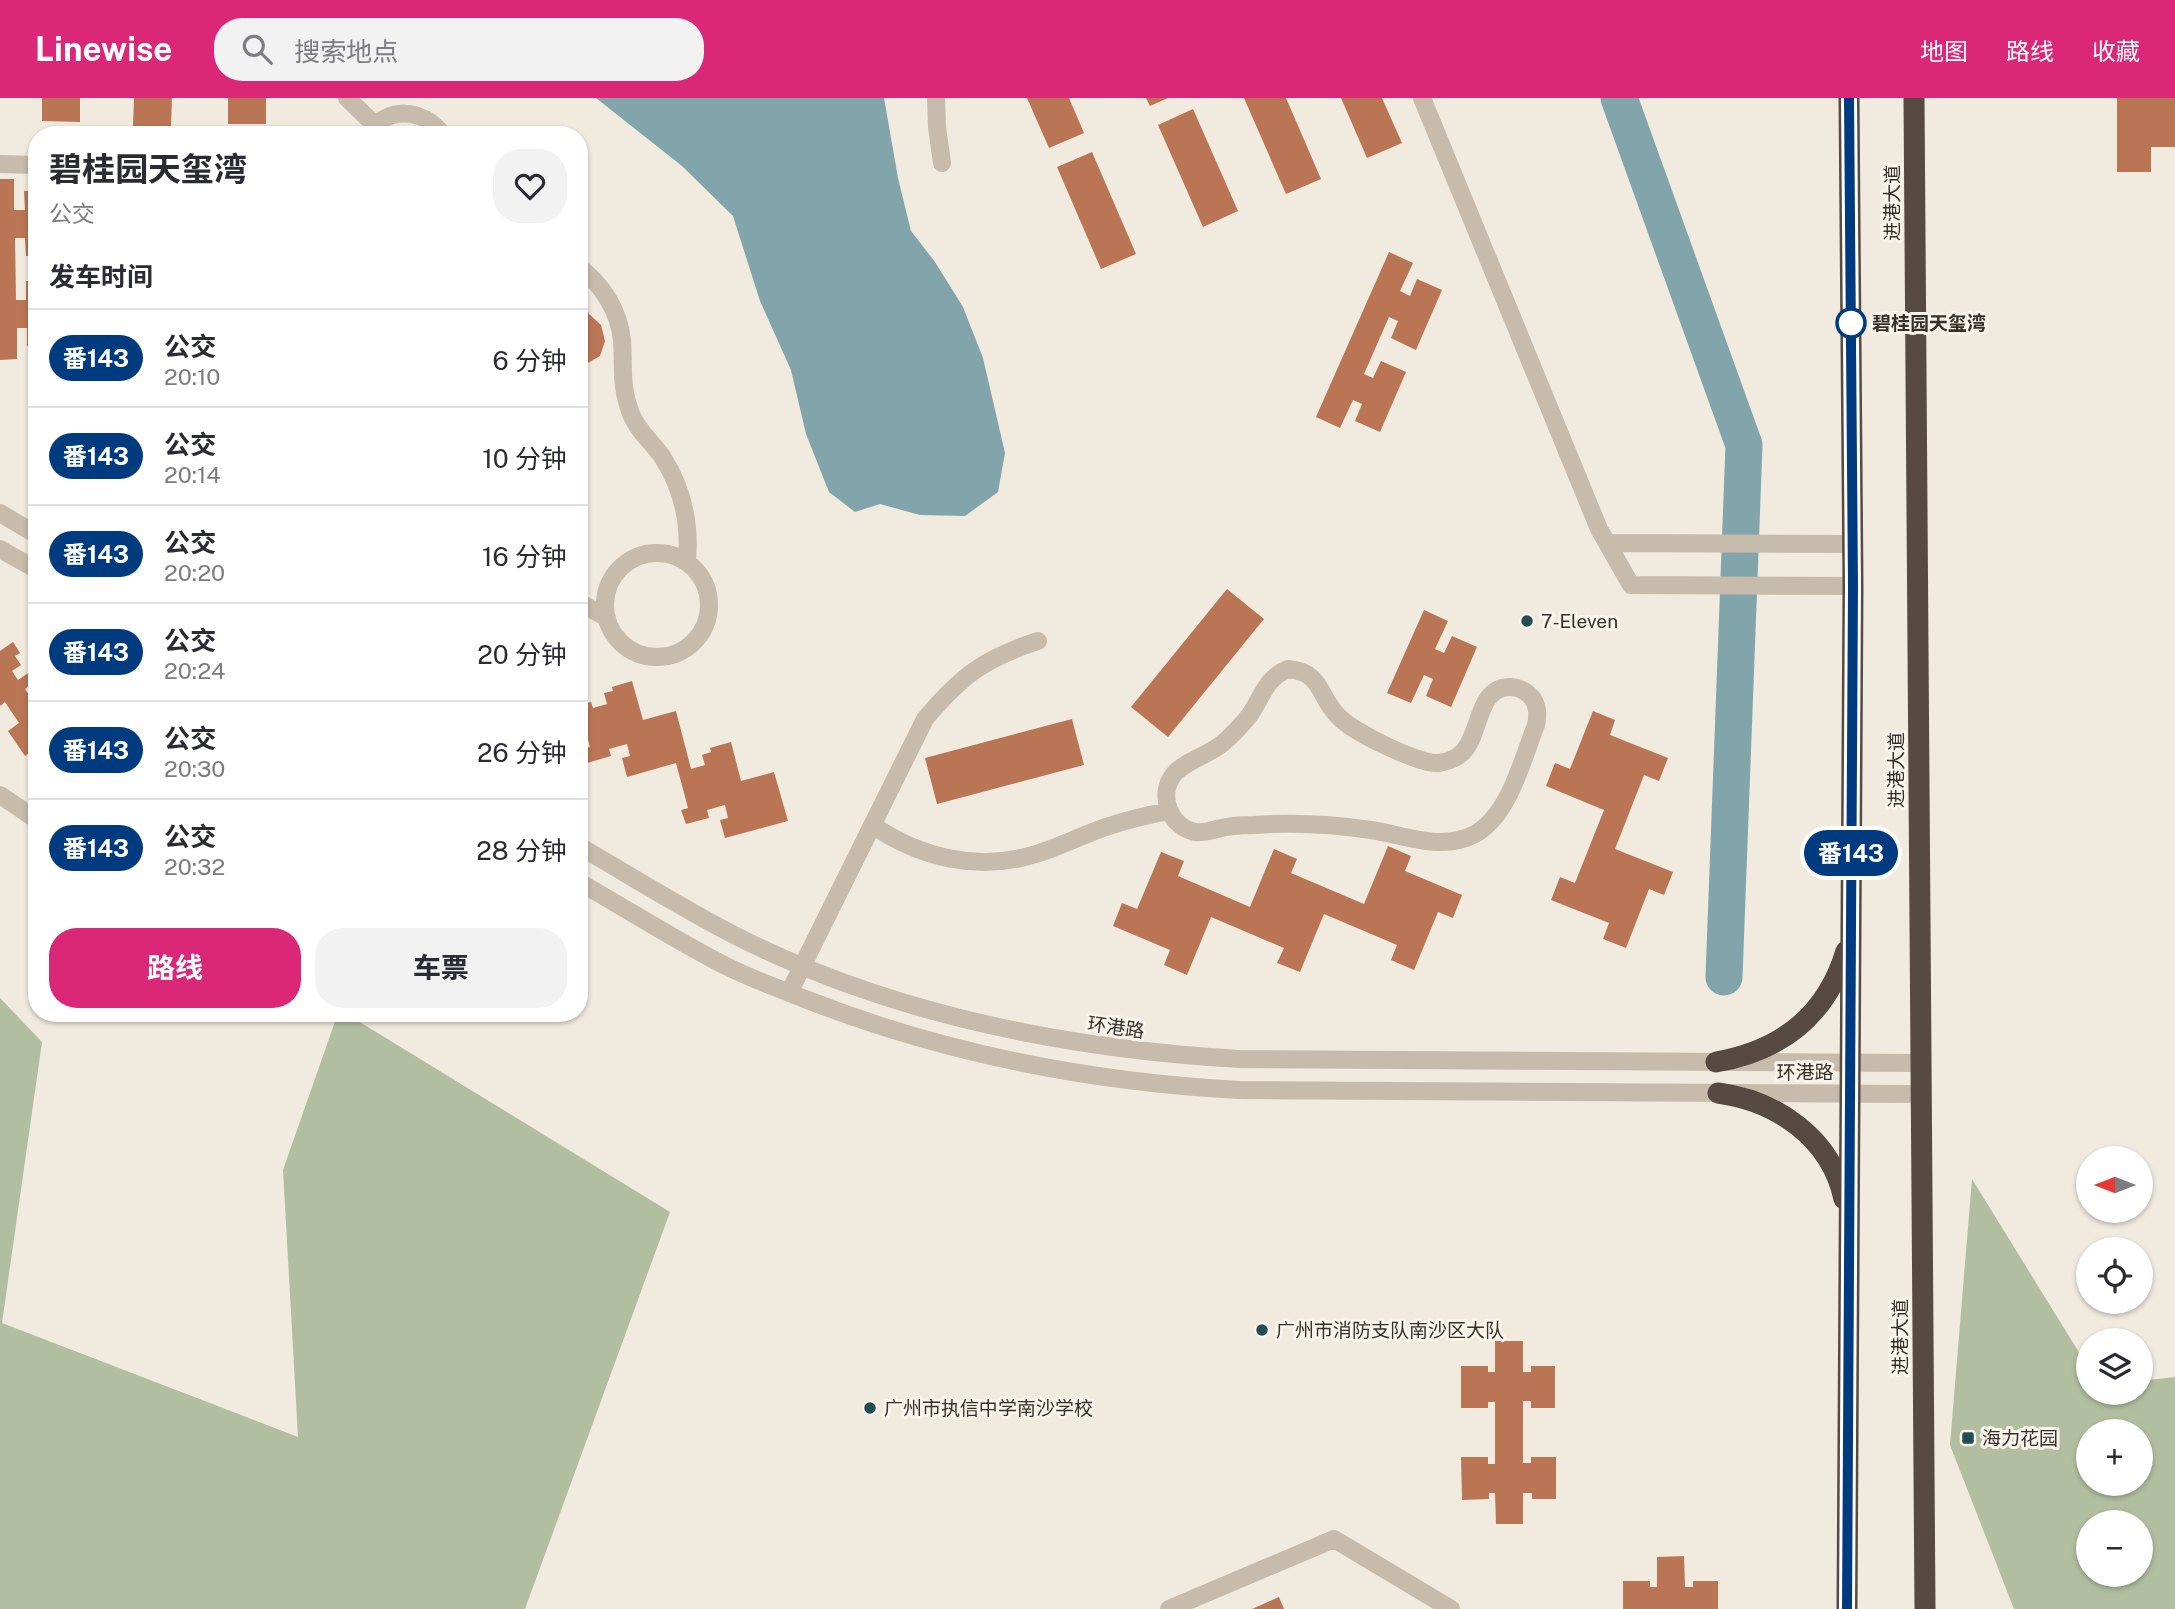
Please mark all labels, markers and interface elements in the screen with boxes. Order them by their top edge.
search box [214,18,704,81]
text: Linewise [35,30,172,68]
icon: search [238,30,276,68]
text: 搜索地点 [294,36,398,67]
text: 地图 [1920,37,1968,65]
text: 路线 [2006,37,2054,65]
text: 收藏 [2092,37,2140,65]
button: heart [493,149,567,223]
text: 碧桂园天玺湾 [49,150,247,188]
street label: 进港大道 [1881,165,1903,241]
text: 公交 [49,200,95,227]
text: 发车时间 [49,261,153,292]
marker: 碧桂园天玺湾 [1836,308,1866,338]
place label: 碧桂园天玺湾 [1872,312,1986,334]
text: 公交 [164,331,216,362]
text: 番143 [63,344,129,372]
text: 6 分钟 [492,345,567,376]
text: 20:10 [164,363,220,390]
text: 公交 [164,429,216,460]
text: 番143 [63,442,129,470]
text: 10 分钟 [482,443,567,474]
text: 20:14 [164,461,221,488]
text: 公交 [164,527,216,558]
text: 番143 [63,540,129,568]
text: 16 分钟 [482,541,567,572]
text: 20:20 [164,559,225,586]
place label: 7-Eleven [1541,610,1618,632]
marker: 7-Eleven [1519,613,1535,629]
text: 公交 [164,625,216,656]
text: 番143 [63,638,129,666]
text: 20 分钟 [477,639,567,670]
text: 20:24 [164,657,226,684]
text: 公交 [164,723,216,754]
street label: 进港大道 [1885,732,1907,808]
text: 番143 [63,736,129,764]
text: 26 分钟 [477,737,567,768]
text: 20:30 [164,755,225,782]
text: 公交 [164,821,216,852]
line badge: 番143 [1802,830,1900,876]
text: 番143 [63,834,129,862]
text: 28 分钟 [476,835,567,866]
text: 番143 [1818,839,1884,867]
text: 20:32 [164,853,225,880]
button: 路线 [49,928,301,1008]
button: 车票 [315,928,567,1008]
street label: 环港路 [1086,1012,1146,1042]
street label: 环港路 [1776,1061,1834,1083]
north arrow [2076,1146,2152,1223]
map controls [2076,1146,2153,1587]
button: locate [2076,1237,2153,1314]
street label: 进港大道 [1889,1299,1911,1375]
place label: 广州市消防支队南沙区大队 [1276,1319,1504,1341]
marker: 广州市消防支队南沙区大队 [1254,1322,1270,1338]
button: layers [2076,1328,2153,1405]
place label: 广州市执信中学南沙学校 [884,1397,1093,1419]
marker: 广州市执信中学南沙学校 [862,1400,878,1416]
button: + [2076,1419,2153,1496]
place label: 海力花园 [1982,1427,2058,1449]
marker: 海力花园 [1960,1430,1976,1446]
button: − [2076,1510,2153,1587]

